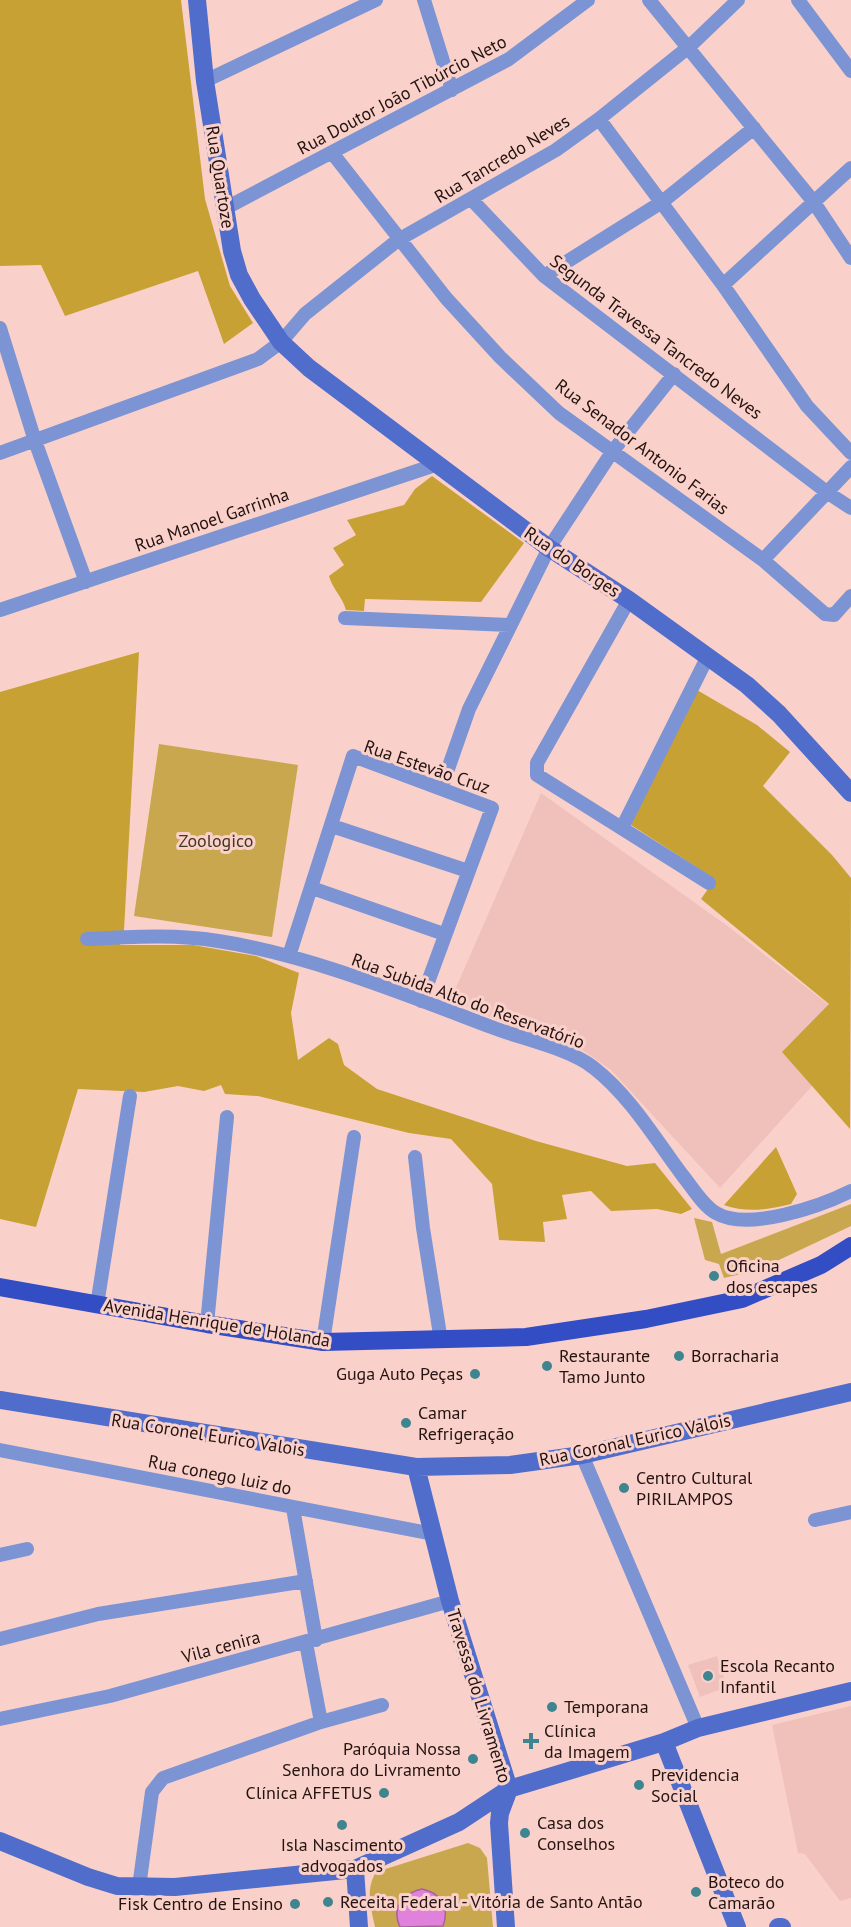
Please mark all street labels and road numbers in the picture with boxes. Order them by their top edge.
street label: Rua Doutor João Tibúrcio Neto [293,30,510,160]
street label: Rua Tancredo Neves [430,109,574,208]
street label: Rua Quartoze [201,124,240,230]
street label: Segunda Travessa Tancredo Neves [546,249,767,424]
street label: Rua Senador Antonio Farias [551,374,734,520]
street label: Rua Manoel Garrinha [132,482,292,557]
street label: Rua do Borges [520,521,625,602]
street label: Rua Estevão Cruz [361,734,493,799]
street label: Rua Subida Alto do Reservatório [348,948,588,1053]
street label: Avenida Henrique de Holanda [102,1293,332,1352]
street label: Rua Coronel Eurico Valois [110,1408,306,1461]
street label: Rua Coronal Eurico Valois [537,1408,733,1471]
street label: Rua conego luiz do [146,1449,294,1500]
street label: Travessa do Livramento [442,1606,517,1786]
street label: Vila cenira [178,1625,263,1668]

